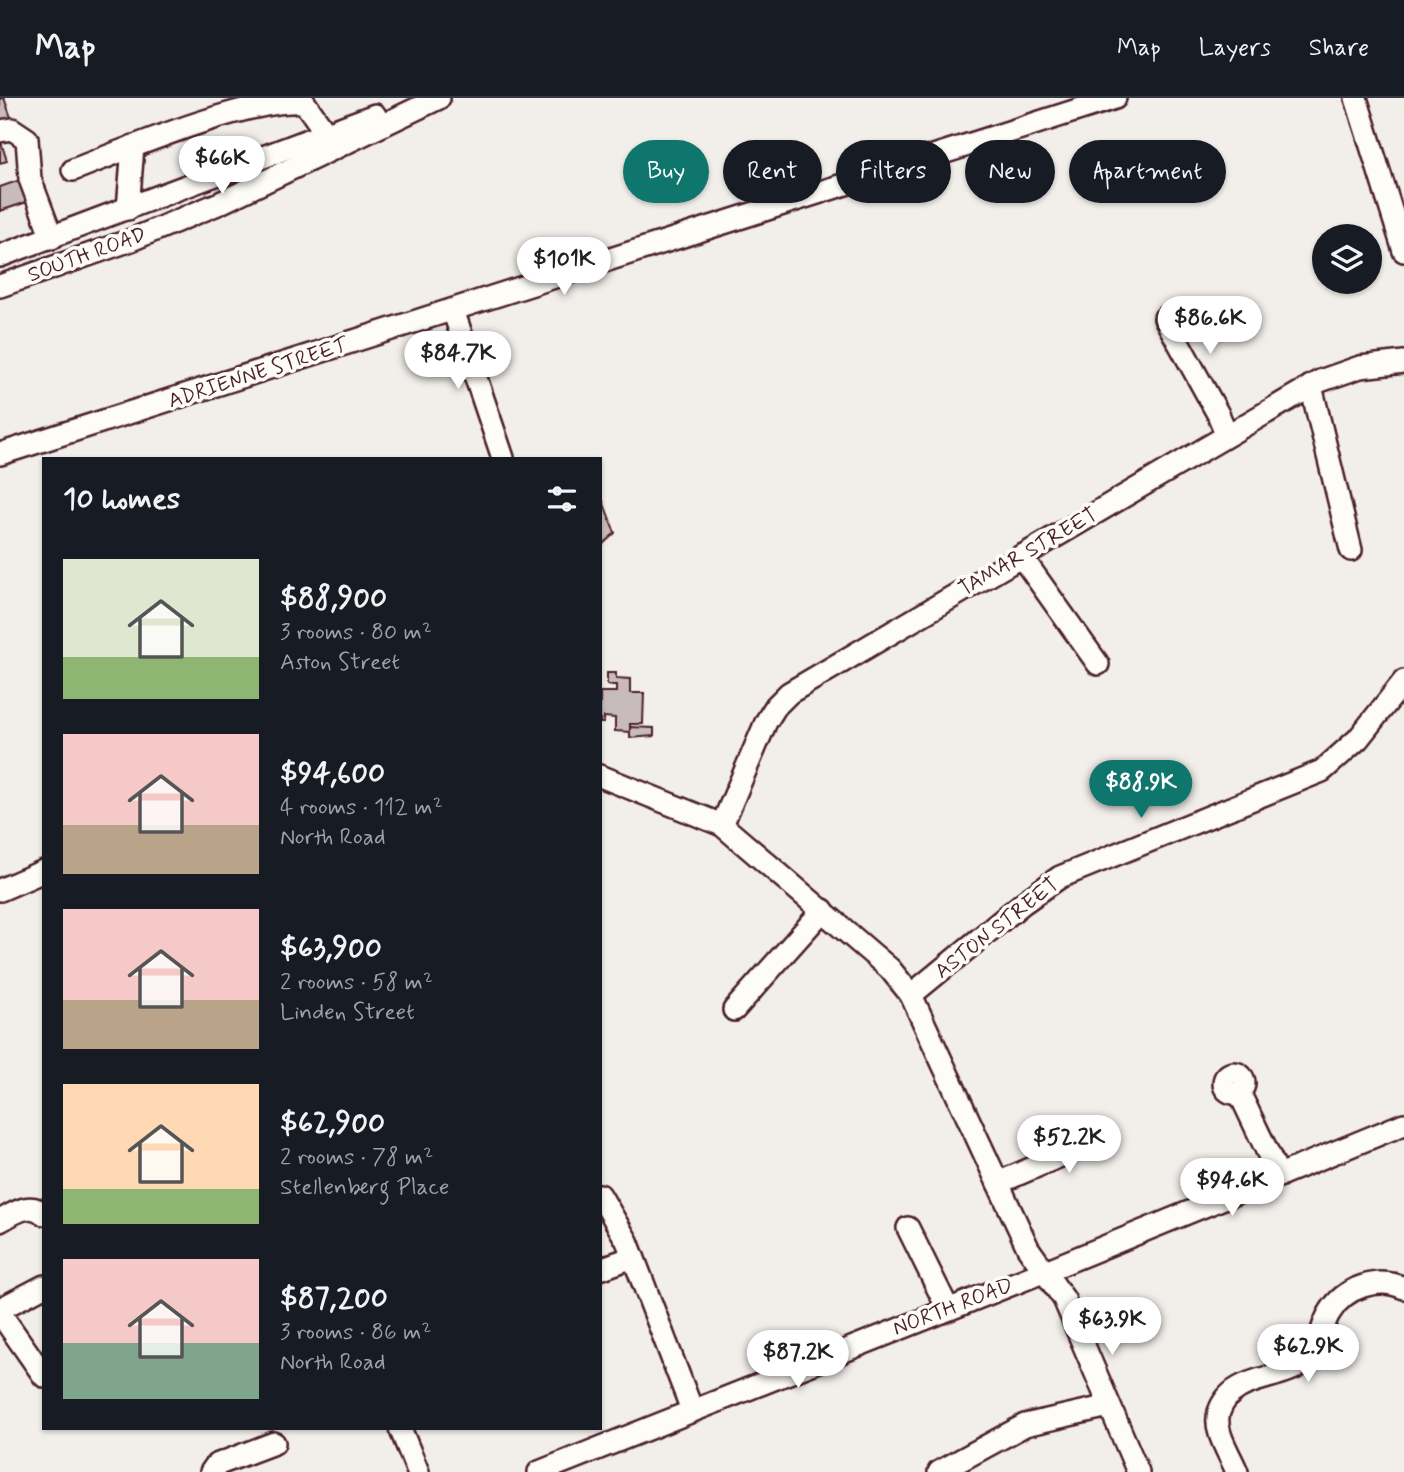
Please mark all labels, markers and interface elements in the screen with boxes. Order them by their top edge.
text: Map [35,26,95,70]
text: Map [1117,33,1161,64]
text: Layers [1199,33,1271,64]
text: Share [1309,33,1369,64]
pin: $66K [181,136,263,196]
chip: Buy [623,140,709,203]
chip: Rent [723,140,822,203]
chip: Filters [836,140,951,203]
chip: New [965,140,1055,203]
chip: Apartment [1069,140,1226,203]
text: $66K [195,144,249,174]
street label: SOUTH ROAD [24,221,150,289]
map controls [1312,224,1382,294]
button: layers [1312,224,1382,294]
pin: $101K [515,238,613,297]
text: $101K [533,245,595,275]
pin: $86.6K [1153,296,1267,356]
text: $86.6K [1174,304,1246,334]
street label: ADRIENNE STREET [164,330,352,415]
pin: $84.7K [401,331,515,391]
text: $84.7K [420,339,496,369]
text: 10 homes [63,480,180,519]
icon: filters [543,480,581,518]
street label: TAMAR STREET [953,501,1103,603]
text: $88,900 [280,579,387,618]
icon: home [119,587,203,671]
text: 3 rooms · 80 m² [280,618,432,648]
text: Aston Street [280,648,400,678]
text: $94,600 [280,754,385,793]
pin: $88.9K [1084,760,1198,820]
icon: home [119,762,203,846]
text: $88.9K [1105,768,1177,798]
text: 4 rooms · 112 m² [280,793,443,823]
text: North Road [280,823,386,853]
street label: ASTON STREET [929,871,1065,985]
text: $63,900 [280,929,382,968]
icon: home [119,937,203,1021]
text: 2 rooms · 58 m² [280,968,433,998]
text: Linden Street [280,998,415,1028]
text: $62,900 [280,1104,385,1143]
icon: home [119,1112,203,1196]
pin: $52.2K [1012,1116,1126,1175]
text: $52.2K [1033,1123,1105,1153]
text: 2 rooms · 78 m² [280,1143,433,1173]
pin: $94.6K [1175,1158,1289,1218]
text: $94.6K [1196,1166,1268,1196]
text: Stellenberg Place [280,1173,449,1203]
street label: NORTH ROAD [889,1271,1017,1343]
text: $87,200 [280,1279,388,1318]
icon: home [119,1287,203,1371]
pin: $63.9K [1055,1298,1169,1357]
text: $63.9K [1078,1305,1146,1335]
text: 3 rooms · 86 m² [280,1318,431,1348]
pin: $62.9K [1251,1324,1365,1384]
pin: $87.2K [741,1330,855,1390]
text: $62.9K [1273,1332,1343,1362]
text: $87.2K [763,1338,833,1368]
text: North Road [280,1348,386,1378]

